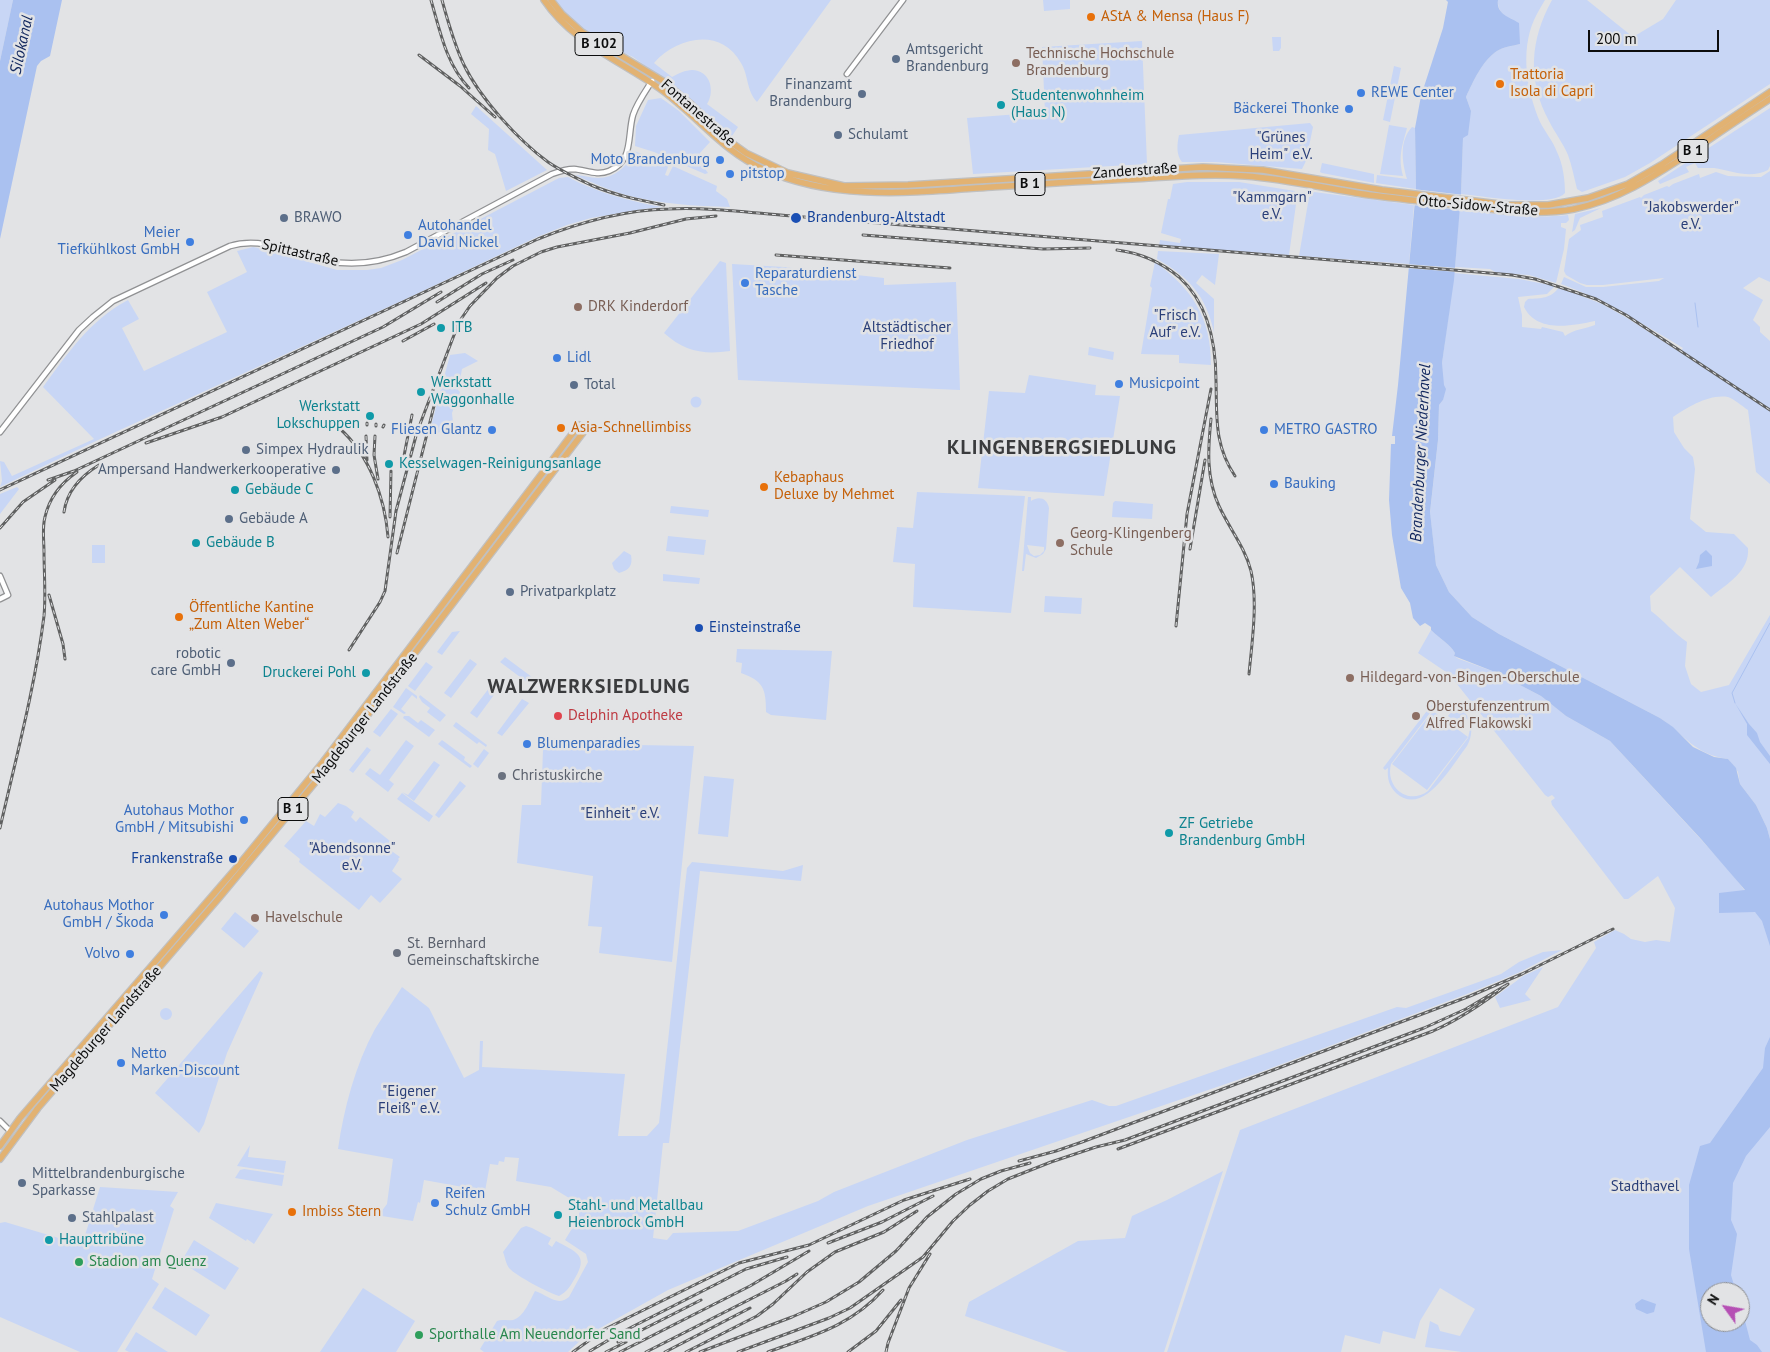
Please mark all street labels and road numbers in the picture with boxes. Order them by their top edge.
road number: B 102 [575,33,623,56]
street label: Fontanestraße [657,76,739,150]
road number: B 1 [1678,140,1708,162]
street label: Zanderstraße [1092,159,1178,183]
road number: B 1 [1015,172,1045,195]
street label: Otto-Sidow-Straße [1417,192,1539,220]
street label: Spittastraße [260,235,340,271]
street label: Magdeburger Landstraße [308,649,422,787]
road number: B 1 [278,798,308,821]
street label: Magdeburger Landstraße [46,962,166,1096]

